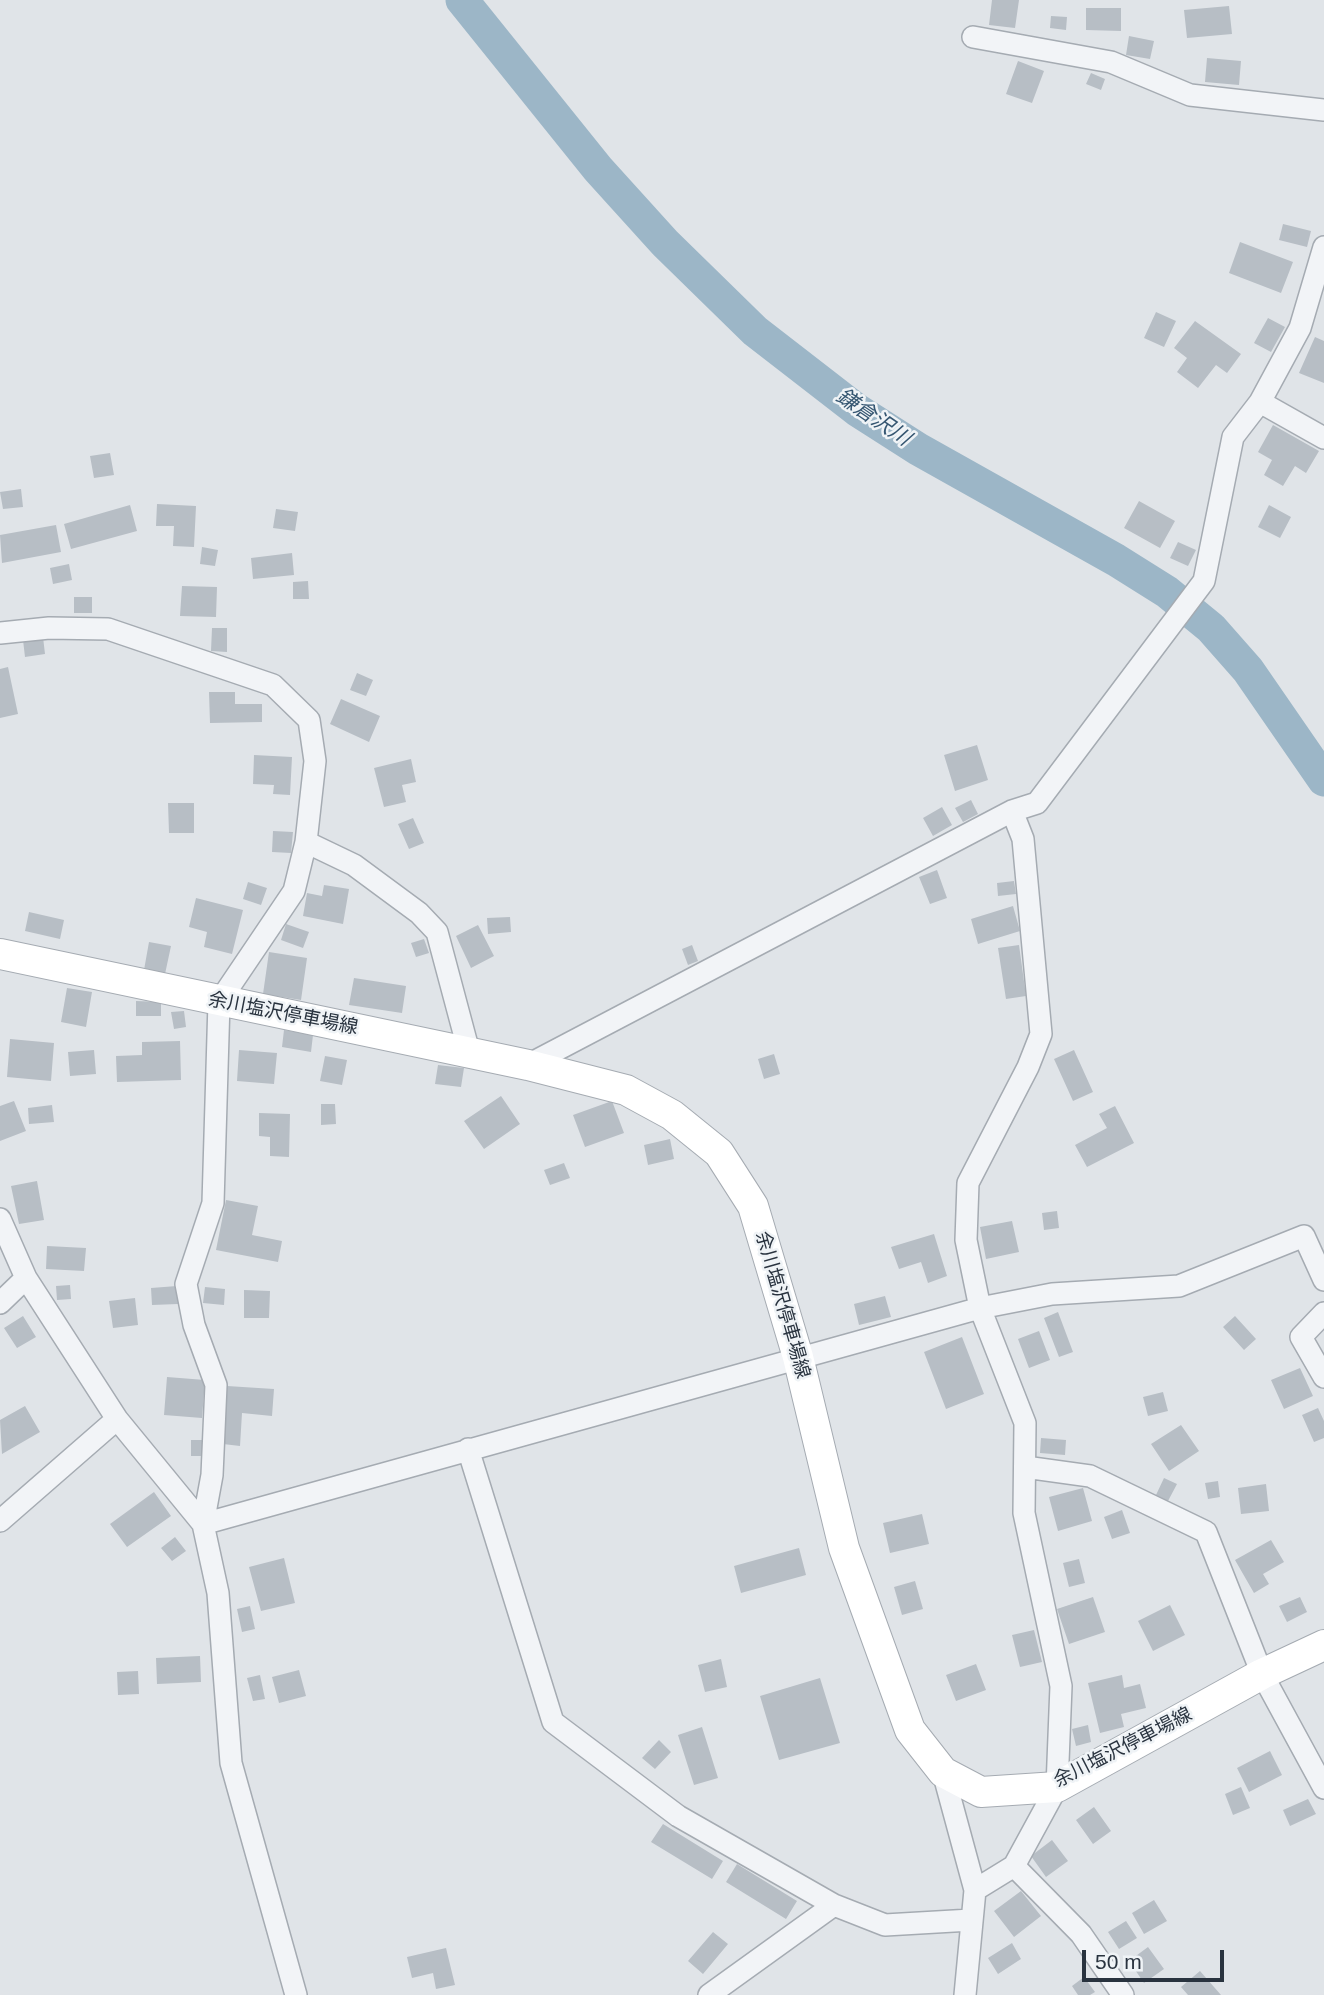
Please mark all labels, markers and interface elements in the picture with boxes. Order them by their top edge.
water label: 鎌倉沢川 [831,384,915,452]
street label: 余川塩沢停車場線 [206,988,360,1040]
street label: 余川塩沢停車場線 [750,1229,814,1381]
street label: 余川塩沢停車場線 [1050,1703,1196,1793]
scale bar [1086,1936,1228,1980]
text: 50 m [1095,1950,1142,1973]

